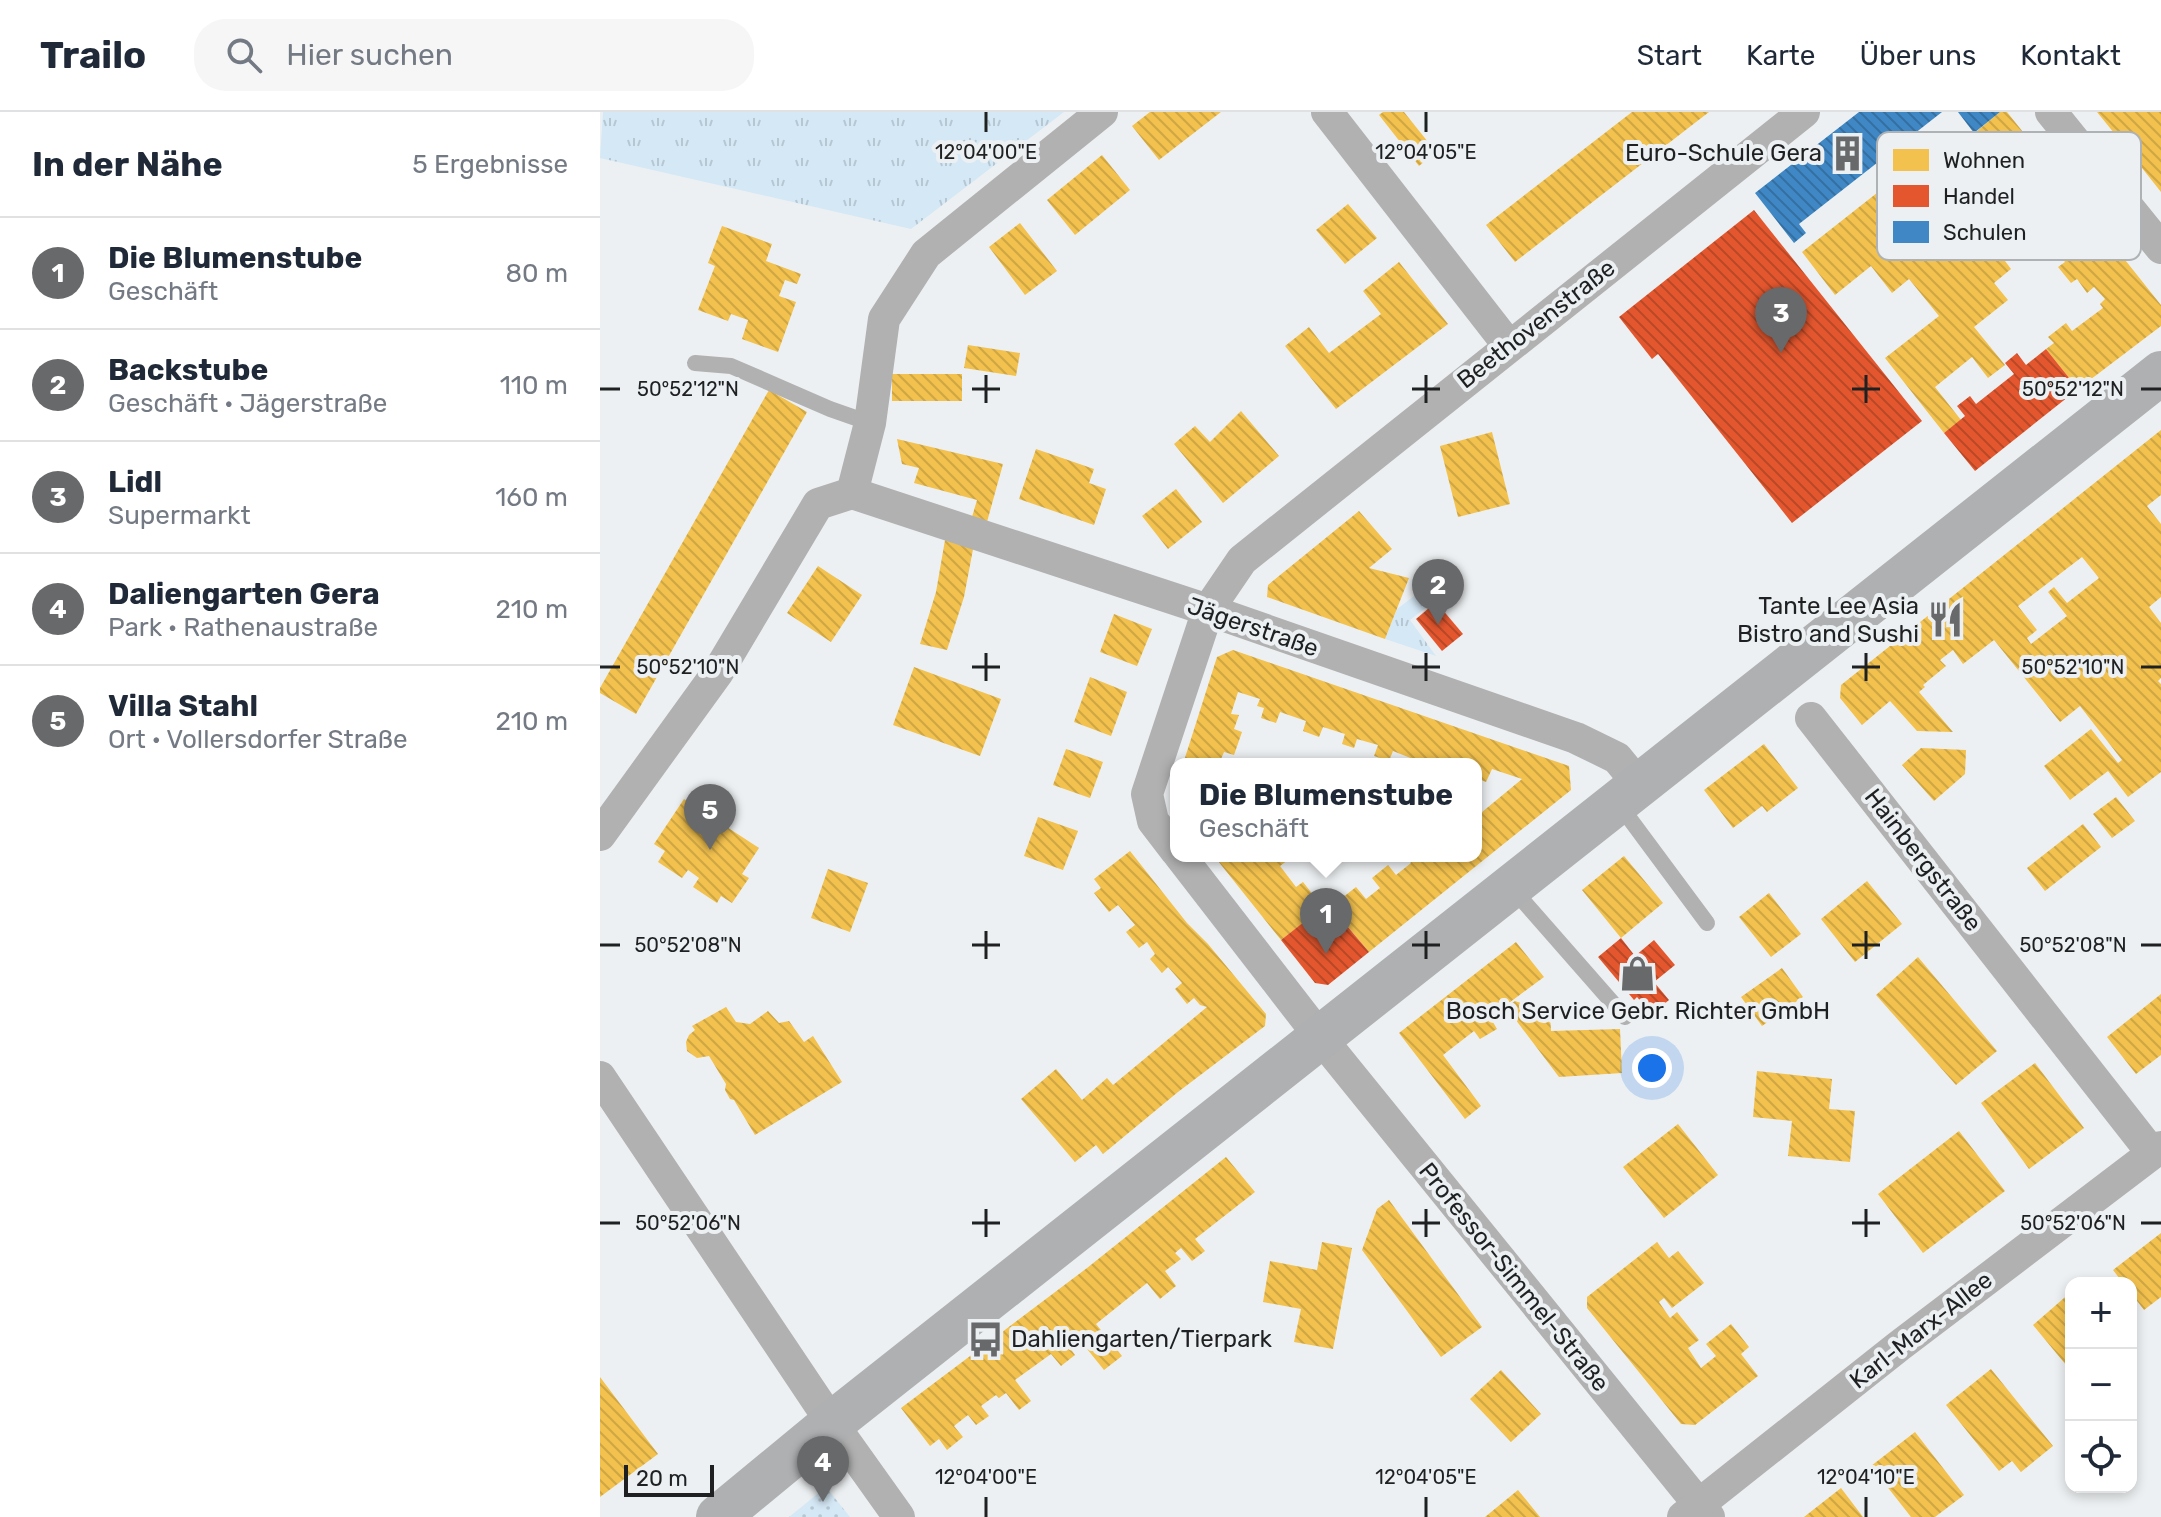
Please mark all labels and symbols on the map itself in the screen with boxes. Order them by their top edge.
legend [1877,132,2141,260]
building icon: Euro-Schule Gera [1829,134,1867,172]
place label: Euro-Schule Gera [1625,139,1822,167]
text: 12°04'00"E [935,140,1037,164]
text: 12°04'05"E [1375,140,1477,164]
text: Wohnen [1943,147,2025,174]
text: Handel [1943,183,2015,210]
text: Schulen [1943,219,2026,246]
street label: Beethovenstraße [1452,254,1620,394]
pin: 3 [1755,287,1807,353]
text: 50°52'12"N [637,377,739,401]
text: 50°52'12"N [2022,377,2124,401]
pin: 2 [1412,559,1464,625]
street label: Jägerstraße [1184,592,1322,662]
place label: Tante Lee Asia Bistro and Sushi [1737,592,1919,648]
restaurant icon: Tante Lee Asia Bistro and Sushi [1926,601,1964,639]
text: 50°52'10"N [637,655,739,679]
text: 50°52'10"N [2022,655,2124,679]
street label: Hainbergstraße [1859,783,1987,937]
pin: 5 [684,784,736,850]
pin: 1 [1300,888,1352,954]
text: 50°52'08"N [634,933,742,957]
text: 50°52'08"N [2019,933,2127,957]
shop icon: Bosch Service Gebr. Richter GmbH [1619,955,1657,993]
place label: Bosch Service Gebr. Richter GmbH [1446,997,1830,1025]
your location [1632,1048,1672,1088]
street label: Professor-Simmel-Straße [1413,1157,1615,1397]
text: 50°52'06"N [635,1211,741,1235]
text: 50°52'06"N [2020,1211,2126,1235]
street label: Karl-Marx-Allee [1844,1266,1998,1394]
bus stop icon: Dahliengarten/Tierpark [966,1320,1004,1358]
place label: Dahliengarten/Tierpark [1011,1325,1273,1353]
pin: 4 [797,1436,849,1502]
scale bar [624,1461,714,1497]
text: 12°04'00"E [935,1465,1037,1489]
text: 12°04'05"E [1375,1465,1477,1489]
text: 12°04'10"E [1817,1465,1915,1489]

